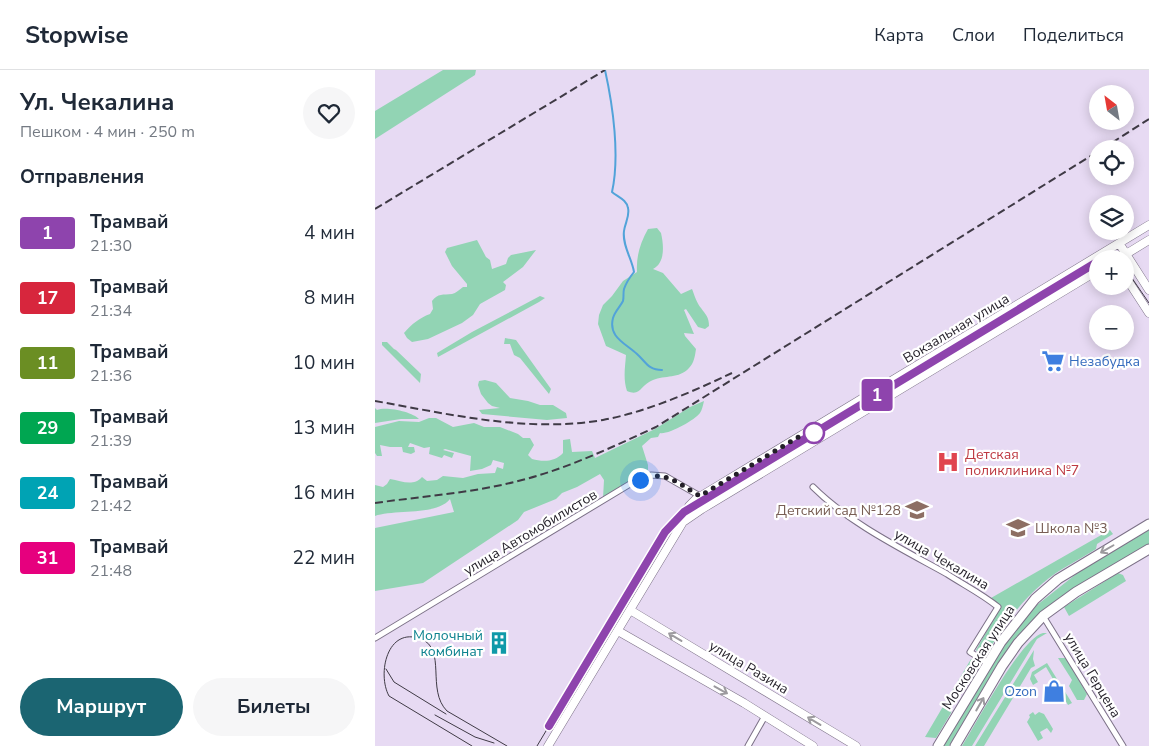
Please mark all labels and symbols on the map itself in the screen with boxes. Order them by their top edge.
north arrow [1089,85,1134,130]
street label: Вокзальная улица [900,289,1013,368]
supermarket icon: Незабудка [1040,348,1066,374]
place label: Незабудка [1069,352,1140,371]
line badge: 1 [861,379,893,411]
unlabelled marker [803,422,825,444]
place label: Детская поликлиника №7 [965,445,1079,480]
hospital icon: Детская поликлиника №7 [935,449,961,475]
your location [628,468,653,493]
street label: улица Автомобилистов [460,485,601,580]
school or university icon: Детский сад №128 [904,497,930,523]
place label: Детский сад №128 [776,501,901,520]
school or university icon: Школа №3 [1005,515,1031,541]
place label: Школа №3 [1035,519,1108,538]
street label: улица Чекалина [891,525,993,594]
one-way arrow [1099,544,1114,554]
street label: Московская улица [937,601,1019,713]
place label: Молочный комбинат [413,626,484,661]
street label: улица Герцена [1060,629,1125,721]
building icon: Молочный комбинат [486,630,512,656]
one-way arrow [668,632,682,642]
street label: улица Разина [705,636,792,699]
shop icon: Ozon [1041,678,1067,704]
place label: Ozon [1004,682,1037,701]
one-way arrow [713,686,728,696]
one-way arrow [975,697,985,712]
one-way arrow [807,715,821,725]

